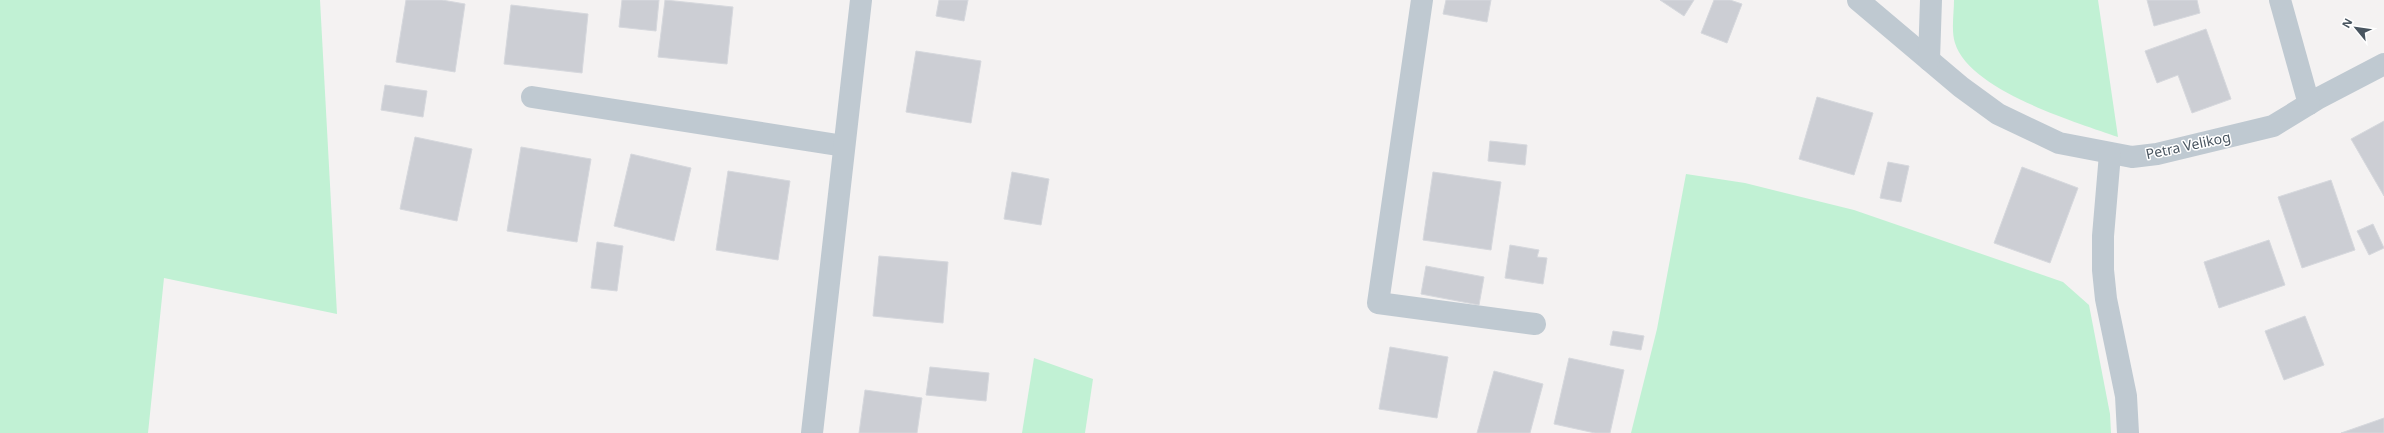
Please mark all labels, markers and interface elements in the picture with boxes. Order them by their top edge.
north arrow [2336,8,2376,48]
text: N [2338,15,2356,30]
street label: Petra Velikog [2144,127,2232,163]

